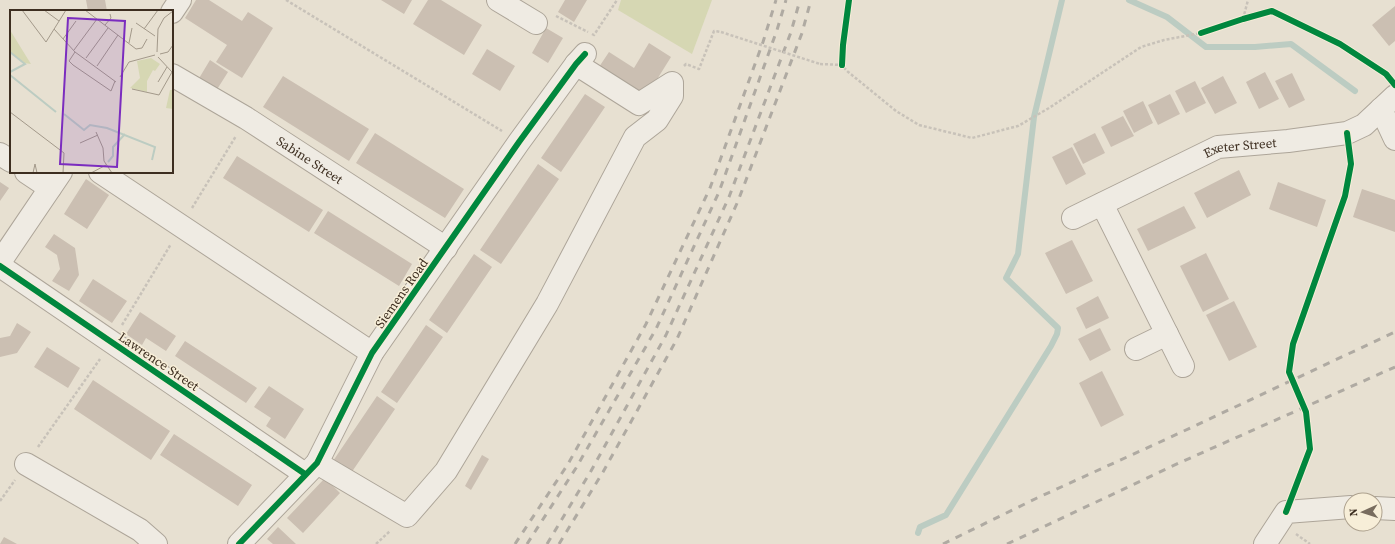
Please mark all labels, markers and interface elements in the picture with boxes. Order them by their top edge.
inset map [10,10,173,173]
street label: Sabine Street [273,132,347,188]
street label: Exeter Street [1201,134,1278,162]
street label: Siemens Road [371,255,432,332]
street label: Lawrence Street [115,328,203,395]
north arrow [1343,492,1383,532]
text: N [1346,508,1361,517]

